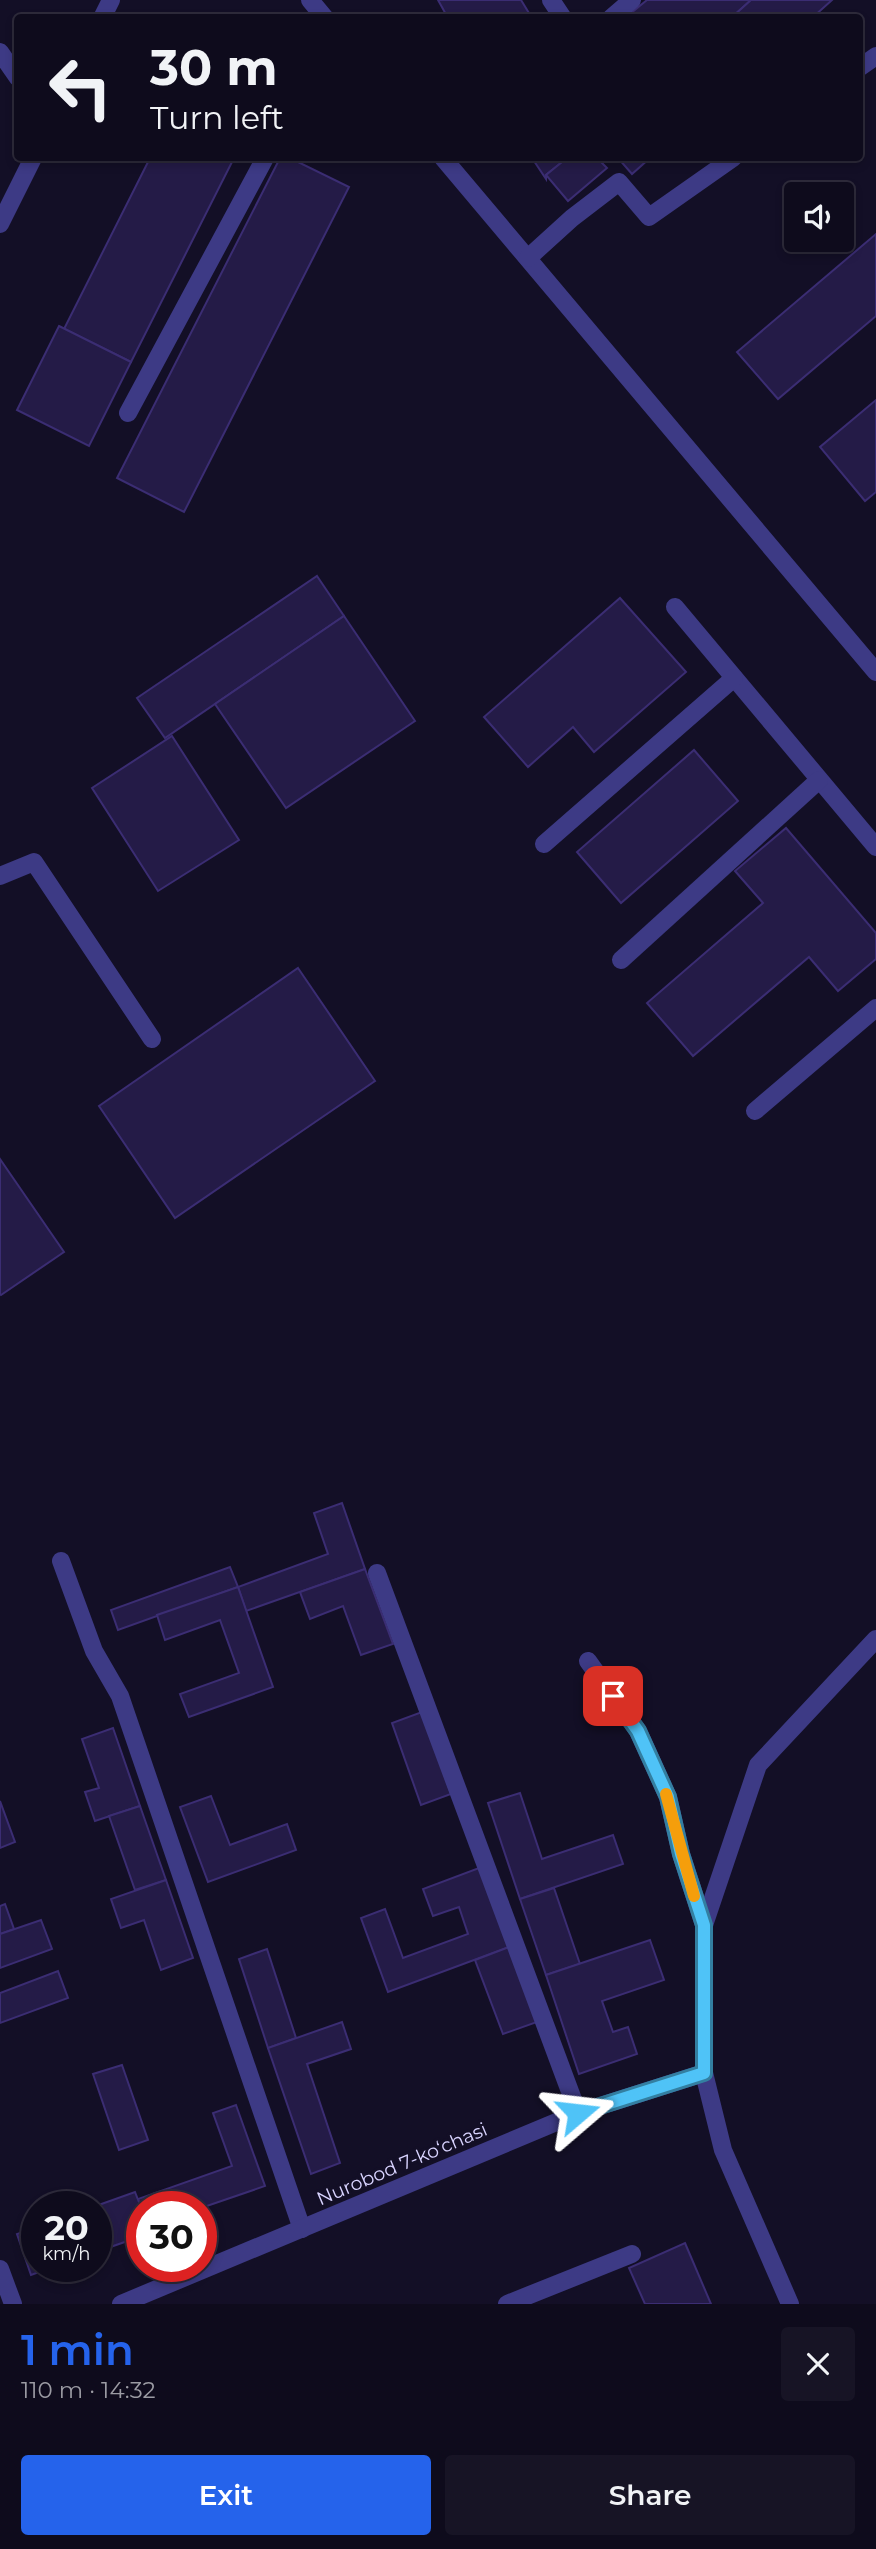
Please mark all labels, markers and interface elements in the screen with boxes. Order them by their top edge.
text: 30 m [150,38,278,97]
icon: left [35,42,126,133]
text: Turn left [150,98,284,137]
map controls [784,182,854,252]
button: sound [784,182,854,252]
pin [583,1666,643,1726]
icon: arrive [594,1677,632,1715]
position arrow [541,2076,615,2150]
street label: Nurobod 7-ko‘chasi [313,2118,491,2210]
speed limit sign: 30 [126,2191,217,2282]
text: 20 [44,2206,89,2249]
text: km/h [42,2243,91,2265]
text: 1 min [21,2324,134,2376]
button: close [781,2327,855,2401]
text: 110 m · 14:32 [21,2376,156,2404]
button: Exit [21,2455,431,2535]
button: Share [445,2455,855,2535]

